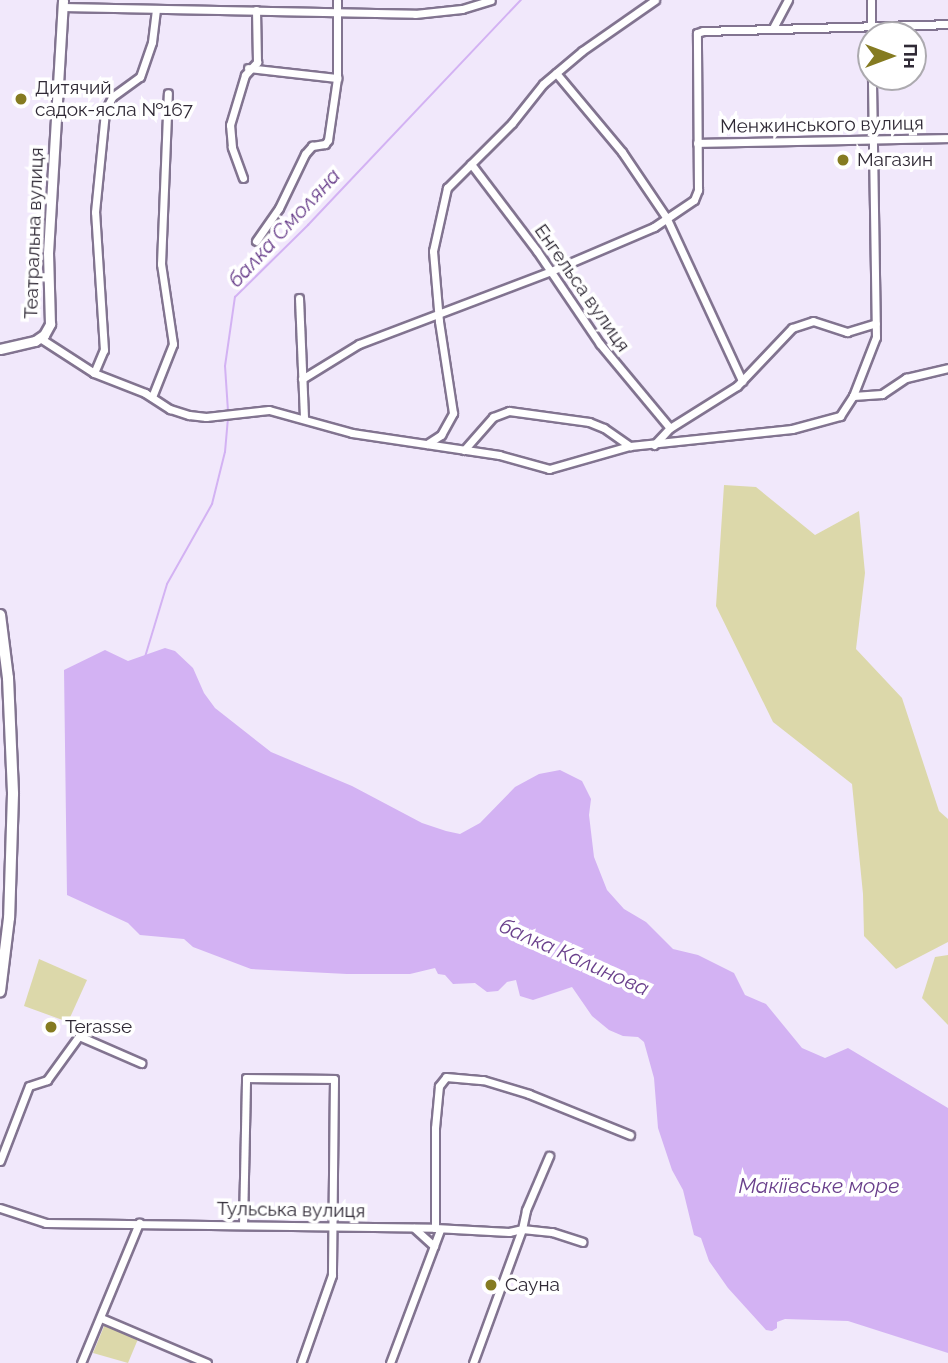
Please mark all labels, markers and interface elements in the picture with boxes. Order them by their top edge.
north arrow [857,21,927,91]
text: Пн [900,43,922,69]
place label: Дитячий садок-ясла №167 [35,77,193,121]
marker: Дитячий садок-ясла №167 [13,91,29,107]
street label: Менжинського вулиця [720,112,924,138]
street label: Театральна вулиця [20,147,48,319]
place label: Магазин [857,149,933,171]
marker: Магазин [835,152,851,168]
water label: балка Смоляна [222,163,346,293]
street label: Енгельса вулиця [529,220,635,356]
water label: балка Калинова [495,913,653,1001]
place label: Terasse [65,1016,132,1038]
marker: Terasse [43,1019,59,1035]
water label: Макіївське море [738,1173,900,1199]
street label: Тульська вулиця [217,1197,365,1223]
place label: Сауна [505,1274,560,1296]
marker: Сауна [483,1277,499,1293]

